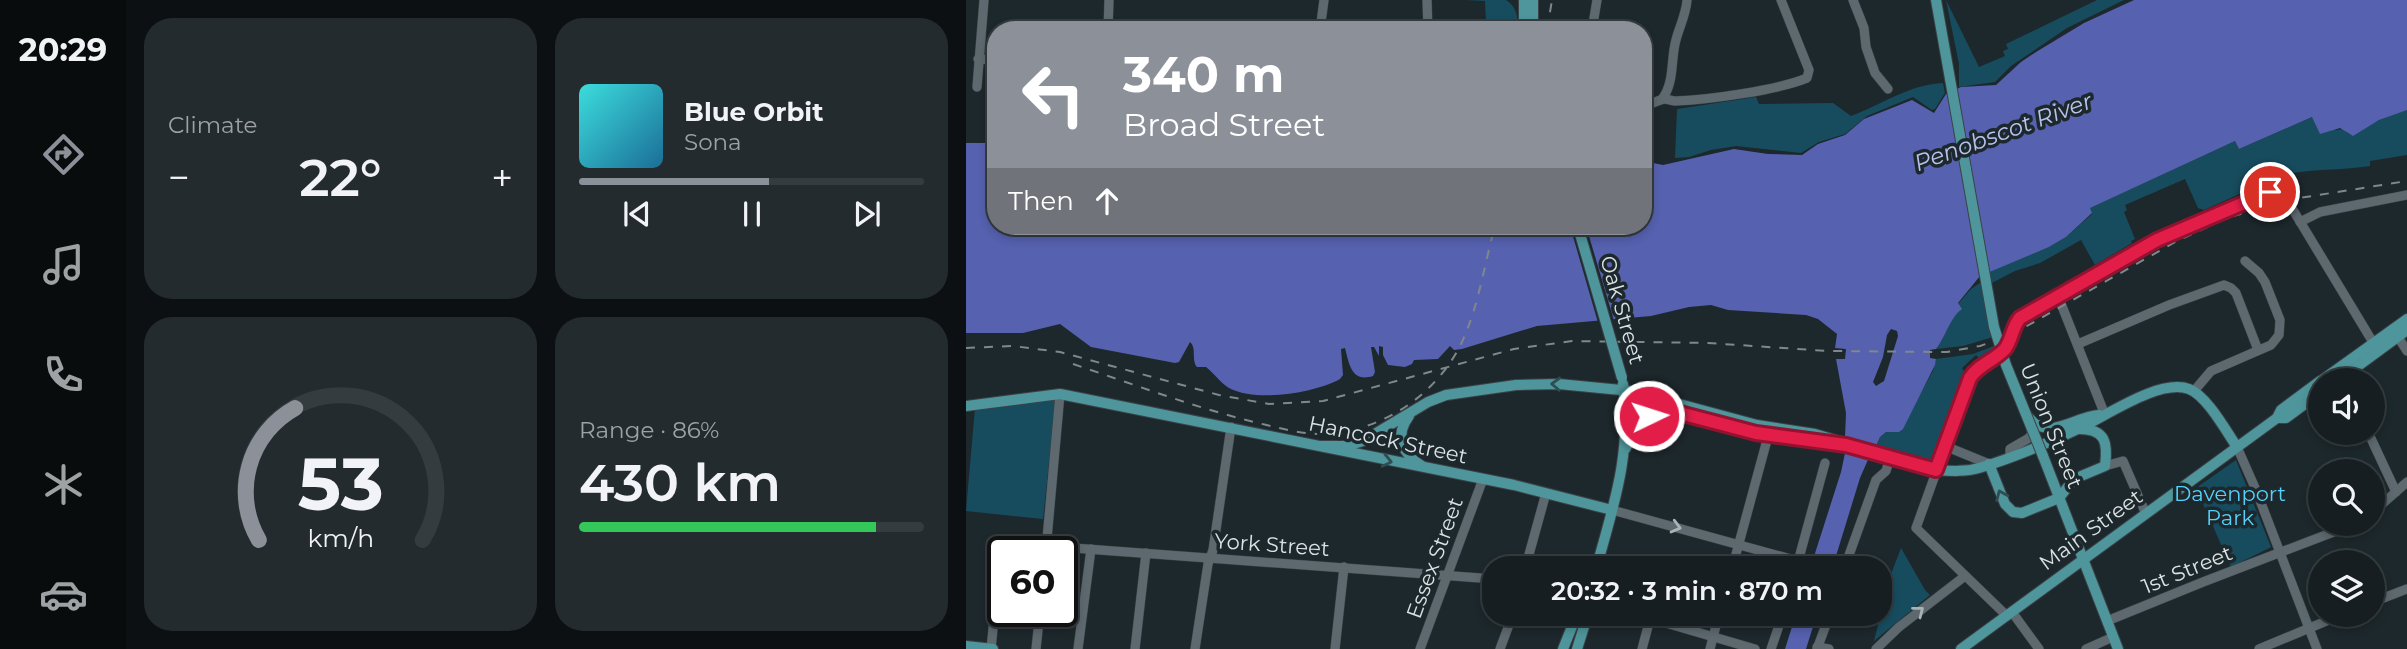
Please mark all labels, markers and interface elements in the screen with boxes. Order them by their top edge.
text: 20:29 [19,30,107,69]
text: 340 m [1123,45,1284,104]
icon: left [1008,49,1099,140]
water label: Penobscot River [1910,87,2097,177]
text: Blue Orbit [684,96,823,128]
text: Broad Street [1123,105,1325,144]
text: Climate [168,111,257,139]
text: Sona [684,128,742,156]
icon: directions [39,130,88,179]
text: 22° [299,146,382,209]
text: − [168,154,190,201]
text: + [491,154,513,201]
pin [2240,162,2300,222]
icon: arrive [2251,173,2289,211]
icon: ahead [1088,182,1126,220]
text: Then [1008,185,1074,217]
icon: previous [618,195,656,233]
icon: pause [733,195,771,233]
icon: next [848,195,886,233]
icon: music [39,240,88,289]
street label: Oak Street [1595,253,1650,367]
icon: phone [39,350,88,399]
street label: Union Street [2015,360,2088,492]
map controls [2308,368,2385,627]
button: sound [2308,368,2385,445]
one-way arrow [1550,377,1561,392]
position arrow [1612,379,1686,453]
street label: Hancock Street [1306,410,1470,469]
text: Range · 86% [579,416,719,444]
text: 53 [297,440,384,528]
text: 430 km [579,451,781,514]
one-way arrow [1381,453,1393,467]
button: search [2308,459,2385,536]
icon: climate [39,460,88,509]
park label: Davenport Park [2174,481,2286,530]
street label: Main Street [2034,484,2147,575]
one-way arrow [1996,490,2010,502]
street label: Essex Street [1401,494,1468,622]
one-way arrow [1669,519,1681,533]
text: km/h [307,523,374,553]
street label: York Street [1214,528,1330,561]
speed limit sign: 60 [987,536,1078,627]
street label: 1st Street [2138,540,2236,599]
button: layers [2308,550,2385,627]
icon: car [39,570,88,619]
text: 20:32 · 3 min · 870 m [1551,575,1823,607]
one-way arrow [1912,606,1924,619]

